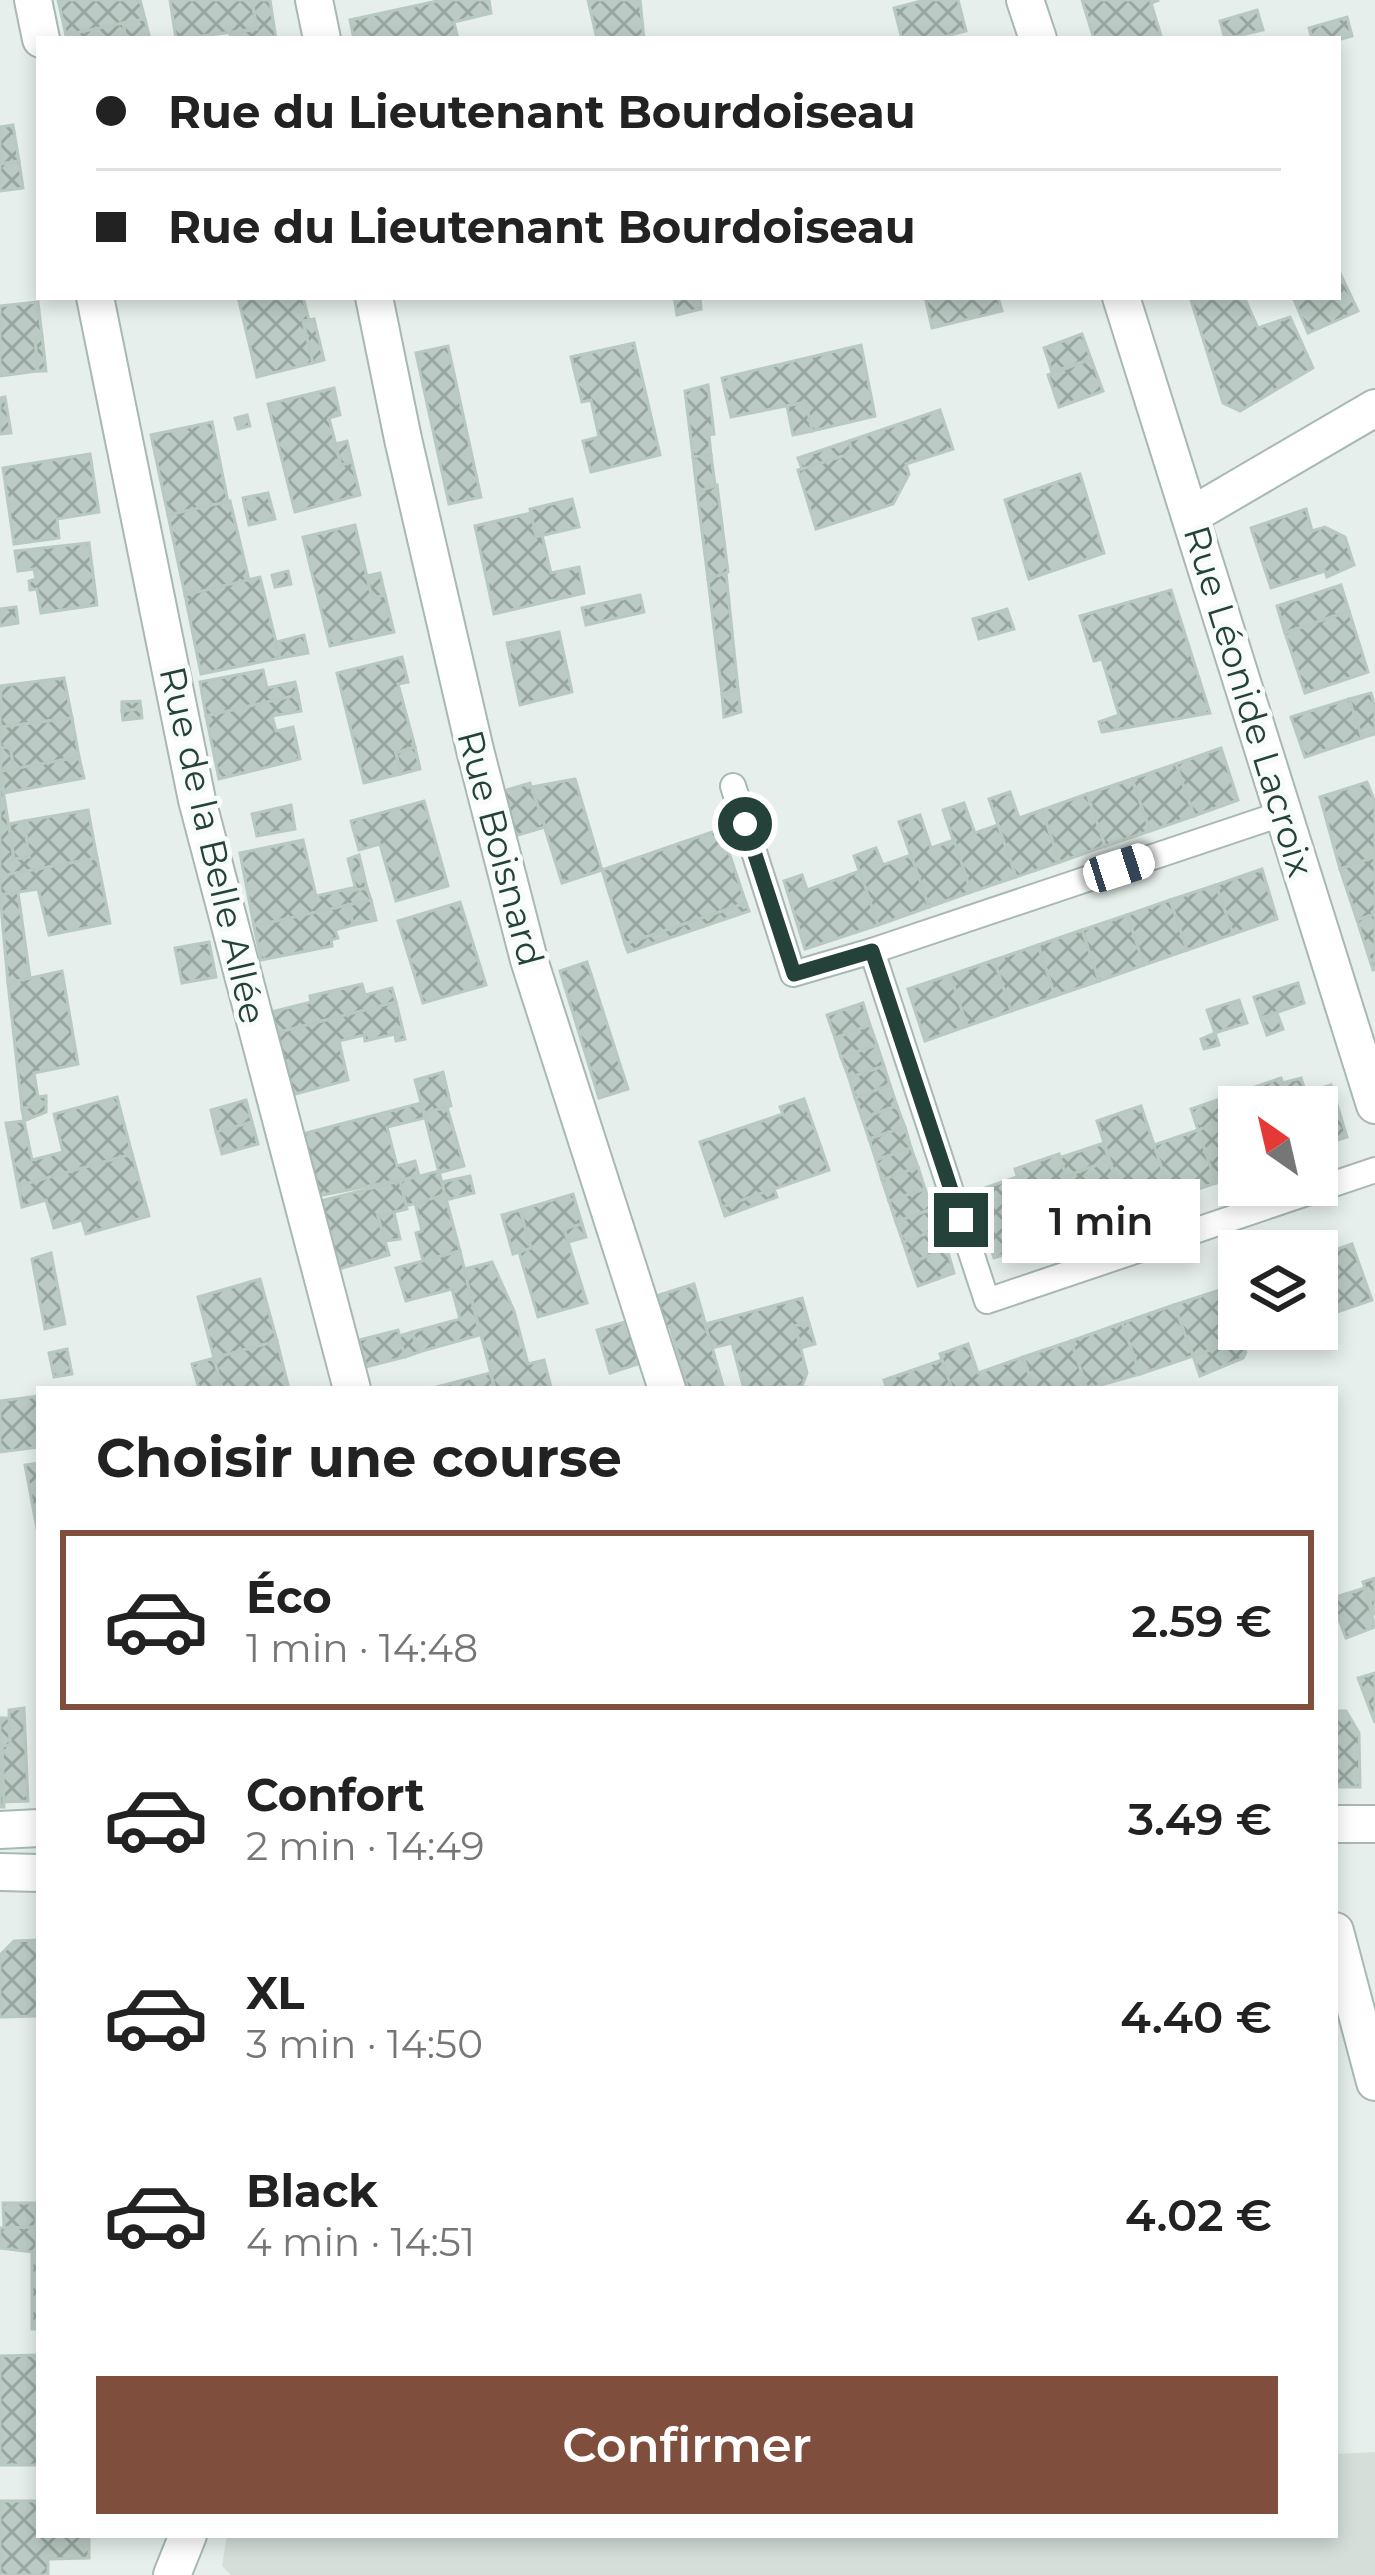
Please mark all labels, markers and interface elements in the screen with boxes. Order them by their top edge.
text: Rue du Lieutenant Bourdoiseau [168,84,916,139]
text: Rue du Lieutenant Bourdoiseau [168,199,916,254]
street label: Rue Léonide Lacroix [1175,520,1323,882]
street label: Rue de la Belle Allée [150,662,276,1028]
street label: Rue Boisnard [448,725,554,971]
route start [718,797,772,851]
car [1079,840,1159,896]
north arrow [1218,1086,1338,1206]
map controls [1218,1086,1338,1350]
callout: 1 min [1003,1178,1201,1262]
route end [934,1193,988,1247]
text: 1 min [1049,1197,1153,1245]
button: layers [1218,1230,1338,1350]
text: Choisir une course [96,1425,622,1491]
icon: car [102,1566,210,1674]
text: Éco [246,1569,332,1624]
text: 2.59 € [1131,1593,1272,1648]
text: 1 min · 14:48 [246,1624,478,1672]
icon: car [102,1764,210,1872]
text: Confort [246,1767,425,1822]
text: 3.49 € [1128,1791,1272,1846]
text: 2 min · 14:49 [246,1822,484,1870]
icon: car [102,1962,210,2070]
text: XL [246,1965,304,2020]
text: 4.40 € [1120,1989,1272,2044]
text: 3 min · 14:50 [246,2020,483,2068]
icon: car [102,2160,210,2268]
text: Black [246,2163,378,2218]
text: 4.02 € [1125,2187,1272,2242]
text: 4 min · 14:51 [246,2218,475,2266]
button: Confirmer [96,2376,1278,2514]

